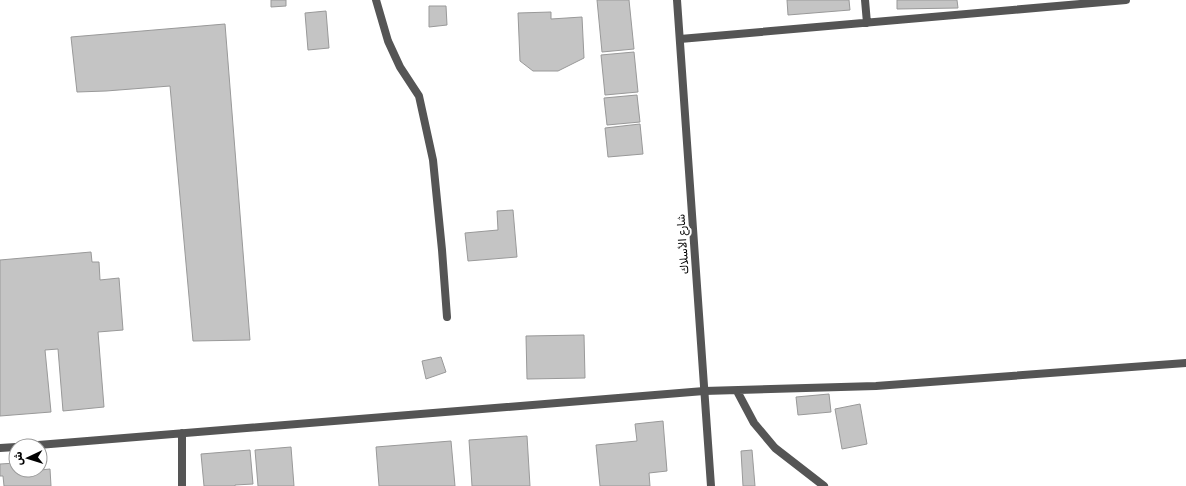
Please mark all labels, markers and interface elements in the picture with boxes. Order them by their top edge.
street label: شارع الأسلاك [674,213,694,275]
north arrow [8,438,48,478]
text: ش [12,451,25,466]

